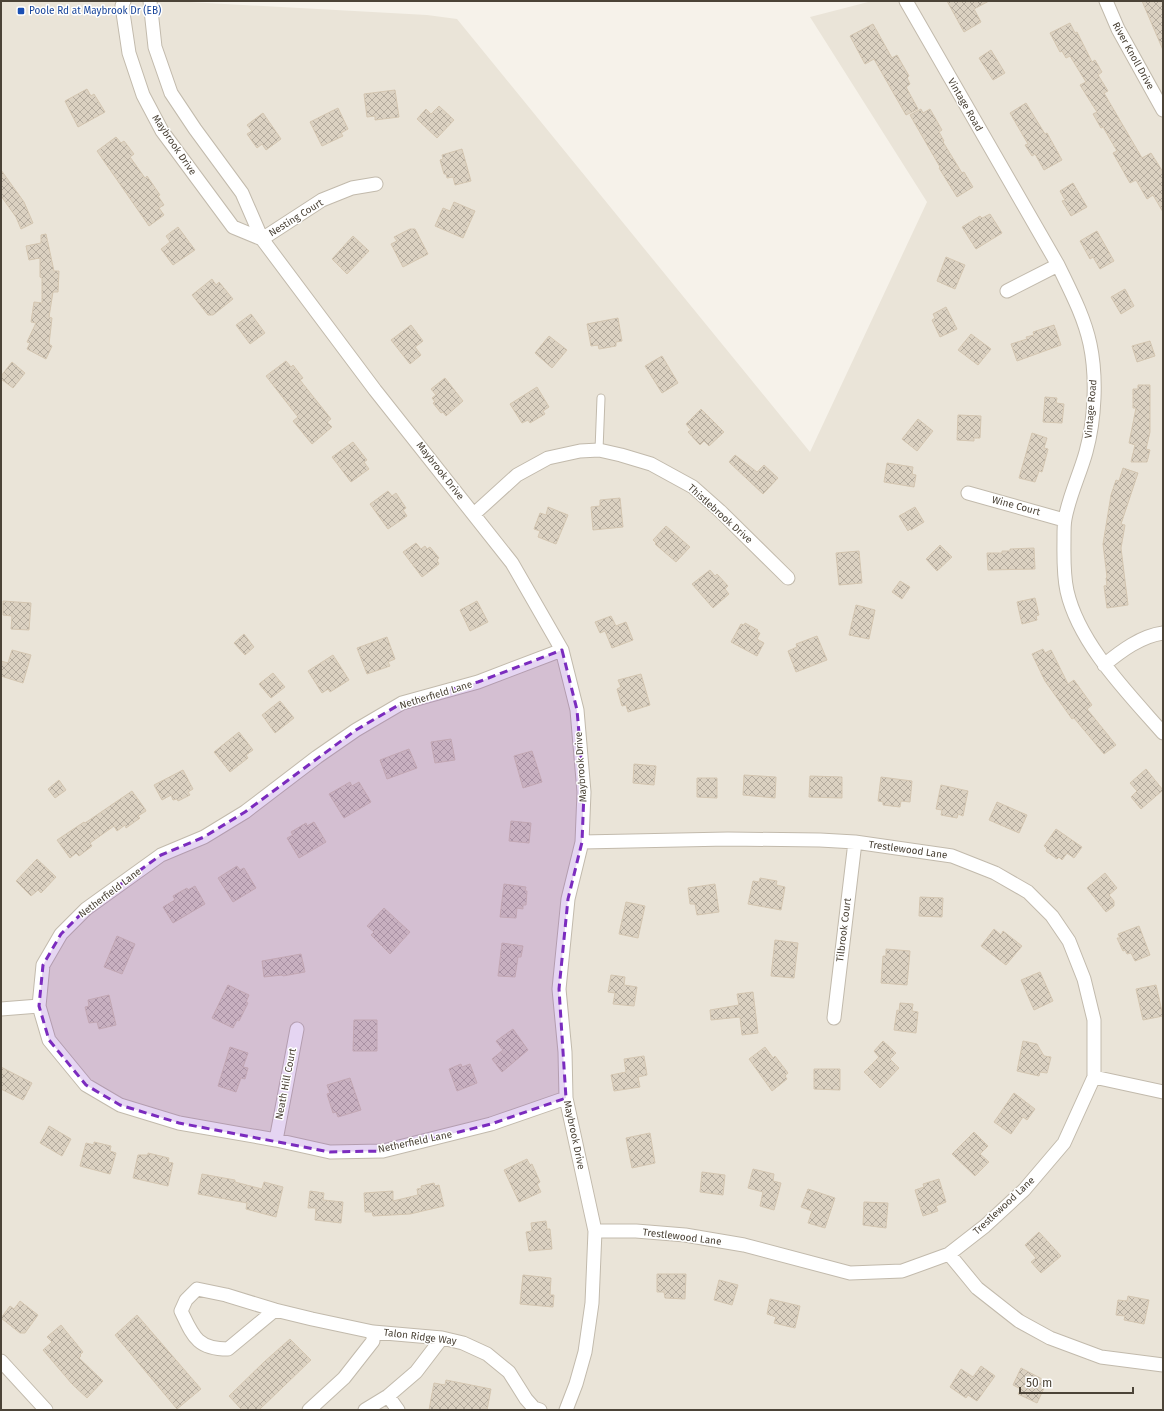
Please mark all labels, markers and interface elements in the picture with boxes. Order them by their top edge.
place label: Poole Rd at Maybrook Dr (EB) [29,4,161,17]
marker: Poole Rd at Maybrook Dr (EB) [16,6,26,16]
street label: River Knoll Drive [1110,20,1156,92]
street label: Vintage Road [945,76,985,134]
street label: Maybrook Drive [149,112,199,178]
street label: Nesting Court [267,196,326,239]
street label: Vintage Road [1082,379,1100,439]
street label: Maybrook Drive [414,440,466,502]
street label: Thistlebrook Drive [685,482,755,546]
street label: Wine Court [991,494,1042,518]
street label: Netherfield Lane [398,678,474,712]
street label: Maybrook Drive [573,731,589,803]
street label: Trestlewood Lane [868,839,948,861]
street label: Netherfield Lane [76,866,144,920]
street label: Tilbrook Court [834,897,854,963]
street label: Neath Hill Court [273,1047,299,1121]
street label: Maybrook Drive [561,1099,587,1171]
street label: Netherfield Lane [377,1128,453,1156]
street label: Trestlewood Lane [971,1175,1037,1237]
street label: Trestlewood Lane [642,1226,722,1248]
street label: Talon Ridge Way [383,1327,457,1347]
scale bar [1020,1369,1133,1395]
text: 50 m [1026,1376,1052,1390]

